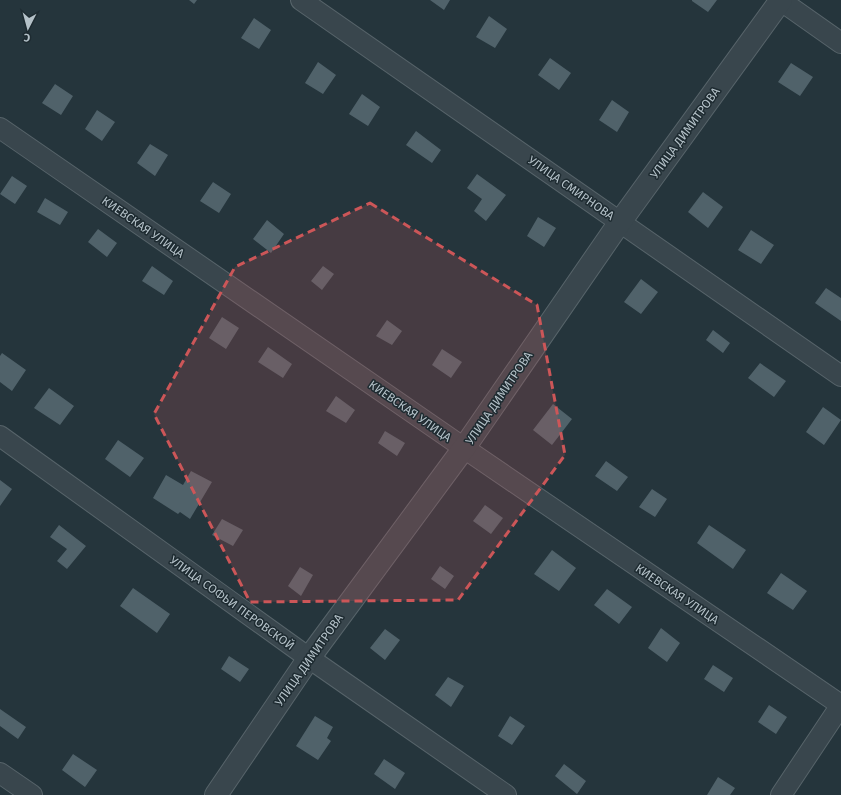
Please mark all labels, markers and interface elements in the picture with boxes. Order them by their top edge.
north arrow [8,8,48,48]
text: С [23,31,31,44]
street label: УЛИЦА ДИМИТРОВА [647,85,723,181]
street label: УЛИЦА СМИРНОВА [525,153,617,223]
street label: КИЕВСКАЯ УЛИЦА [99,193,187,261]
street label: УЛИЦА ДИМИТРОВА [463,349,535,447]
street label: КИЕВСКАЯ УЛИЦА [366,377,454,445]
street label: УЛИЦА СОФЬИ ПЕРОВСКОЙ [167,552,298,653]
street label: КИЕВСКАЯ УЛИЦА [633,561,721,627]
street label: УЛИЦА ДИМИТРОВА [272,611,346,709]

